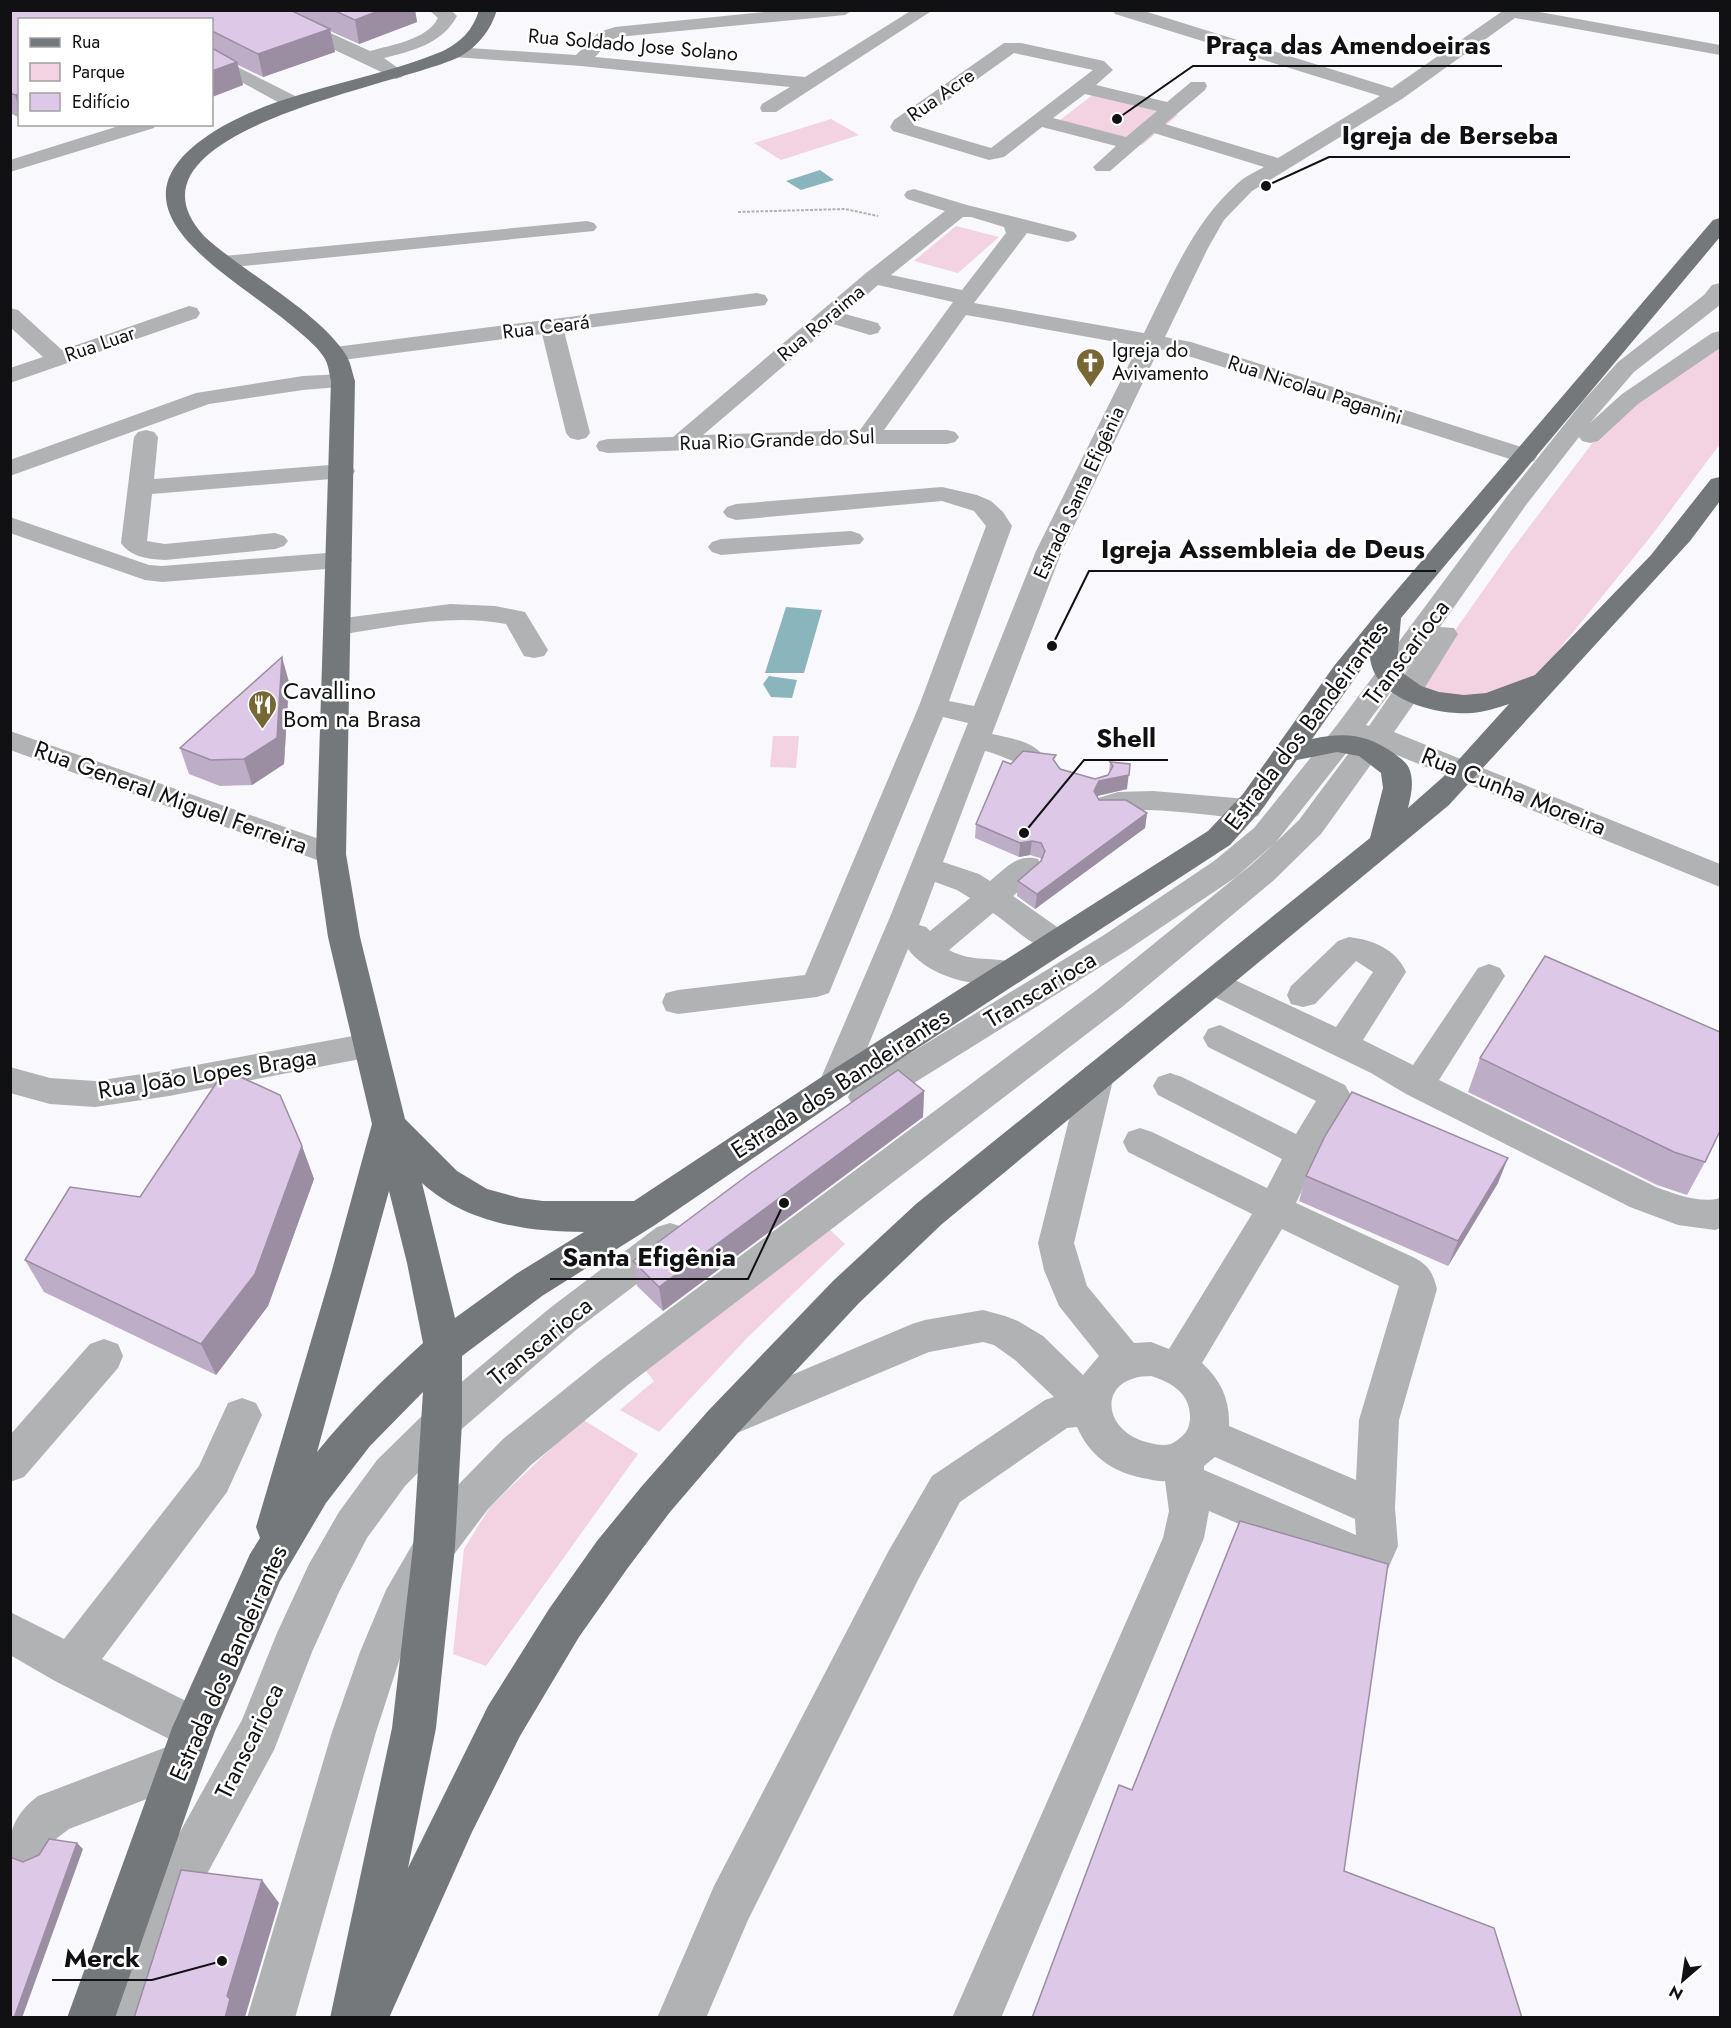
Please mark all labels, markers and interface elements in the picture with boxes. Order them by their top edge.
legend [18,18,213,126]
street label: Rua Soldado Jose Solano [527,21,739,69]
callout: Praça das Amendoeiras [1193,22,1502,66]
text: Praça das Amendoeiras [1205,26,1491,64]
text: Rua [72,29,100,55]
text: Parque [72,59,125,85]
street label: Rua Acre [901,61,981,129]
text: Edifício [72,89,130,115]
callout: Igreja de Berseba [1329,113,1570,157]
text: Igreja de Berseba [1342,116,1558,154]
street label: Rua Roraima [771,278,871,368]
street label: Rua Ceará [501,307,591,347]
street label: Rua Luar [61,318,139,370]
place label: Igreja do Avivamento [1112,336,1209,388]
church icon: Igreja do Avivamento [1075,346,1107,388]
street label: Rua Nicolau Paganini [1224,348,1406,432]
street label: Estrada Santa Efigênia [1026,402,1132,584]
street label: Rua Rio Grande do Sul [679,422,875,458]
callout: Igreja Assembleia de Deus [1089,527,1436,571]
text: Igreja Assembleia de Deus [1101,530,1425,568]
street label: Transcarioca [1354,592,1458,712]
street label: Estrada dos Bandeirantes [1215,613,1397,837]
place label: Cavallino Bom na Brasa [283,673,421,736]
restaurant icon: Cavallino Bom na Brasa [246,688,278,730]
callout: Shell [1084,716,1168,760]
text: Shell [1096,719,1156,757]
street label: Rua General Miguel Ferreira [30,731,312,863]
street label: Rua Cunha Moreira [1416,738,1612,844]
street label: Transcarioca [977,942,1103,1036]
street label: Estrada dos Bandeirantes [724,999,956,1167]
street label: Rua João Lopes Braga [95,1038,319,1108]
callout: Santa Efigênia [550,1235,748,1279]
text: Santa Efigênia [562,1238,736,1276]
street label: Transcarioca [480,1288,600,1394]
street label: Estrada dos Bandeirantes [160,1540,296,1786]
street label: Transcarioca [206,1677,292,1805]
callout: Merck [52,1936,152,1980]
text: Merck [64,1939,140,1977]
north arrow [1653,1950,1713,2010]
text: N [1665,1980,1687,2006]

